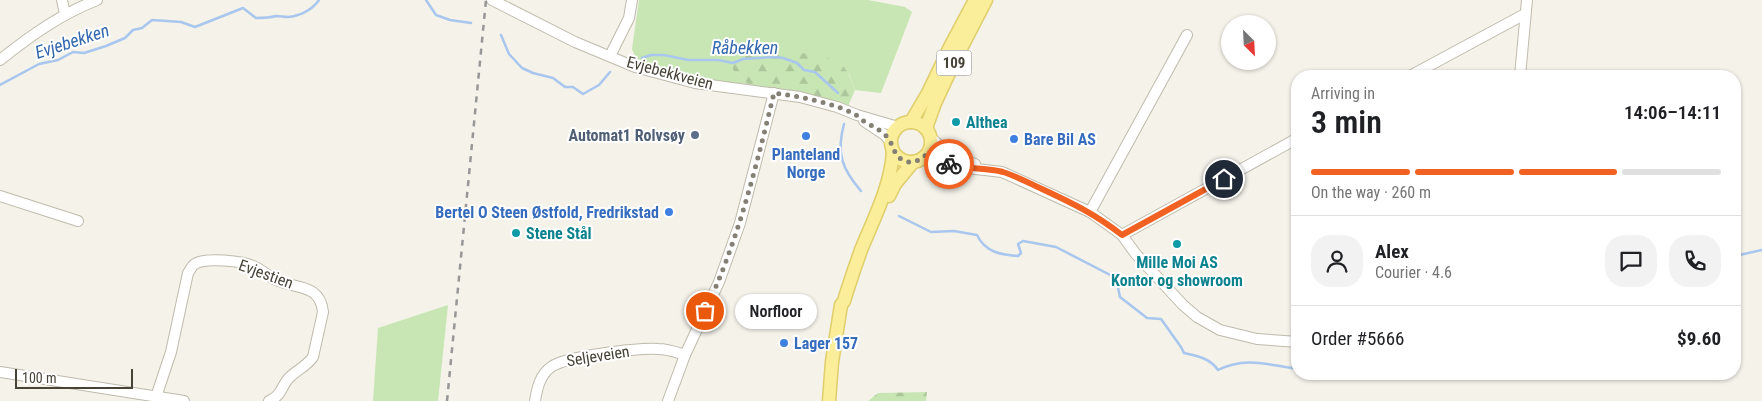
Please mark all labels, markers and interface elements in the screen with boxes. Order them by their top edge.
north arrow [1221,15,1276,70]
map controls [1221,15,1276,70]
water label: Evjebekken [32,19,112,63]
water label: Råbekken [712,37,778,58]
road number: 109 [936,50,972,76]
street label: Evjebekkveien [625,52,715,94]
text: Arriving in [1311,84,1375,103]
text: 14:06–14:11 [1624,101,1721,124]
text: 3 min [1311,103,1382,141]
place label: Althea [966,113,1008,132]
marker: Althea [950,116,962,128]
place label: Automat1 Rolvsøy [569,126,685,145]
marker: Automat1 Rolvsøy [689,129,701,141]
marker: Planteland Norge [800,130,812,142]
place label: Bare Bil AS [1024,130,1096,149]
marker: Bare Bil AS [1008,133,1020,145]
courier [924,139,974,189]
place label: Planteland Norge [772,145,840,182]
icon: bike [935,150,963,178]
pin [1203,158,1245,200]
icon: home [1210,165,1238,193]
text: On the way · 260 m [1311,183,1431,202]
place label: Bertel O Steen Østfold, Fredrikstad [435,203,659,222]
marker: Bertel O Steen Østfold, Fredrikstad [663,206,675,218]
place label: Stene Stål [526,224,592,243]
marker: Stene Stål [510,227,522,239]
button: person [1311,235,1363,287]
button: chat [1605,235,1657,287]
button: phone [1669,235,1721,287]
marker: Mille Moi AS Kontor og showroom [1171,238,1183,250]
text: Alex [1375,240,1409,263]
place label: Mille Moi AS Kontor og showroom [1111,253,1243,290]
street label: Evjestien [236,255,296,293]
text: Courier · 4.6 [1375,263,1452,282]
pin [684,290,726,332]
callout: Norfloor [735,294,818,328]
icon: bag [691,297,719,325]
text: Norfloor [750,302,802,321]
text: Order #5666 [1311,327,1404,350]
text: $9.60 [1677,327,1721,350]
place label: Lager 157 [794,334,858,353]
marker: Lager 157 [778,337,790,349]
street label: Seljeveien [565,342,631,370]
scale bar [15,366,132,389]
text: 100 m [22,370,57,386]

